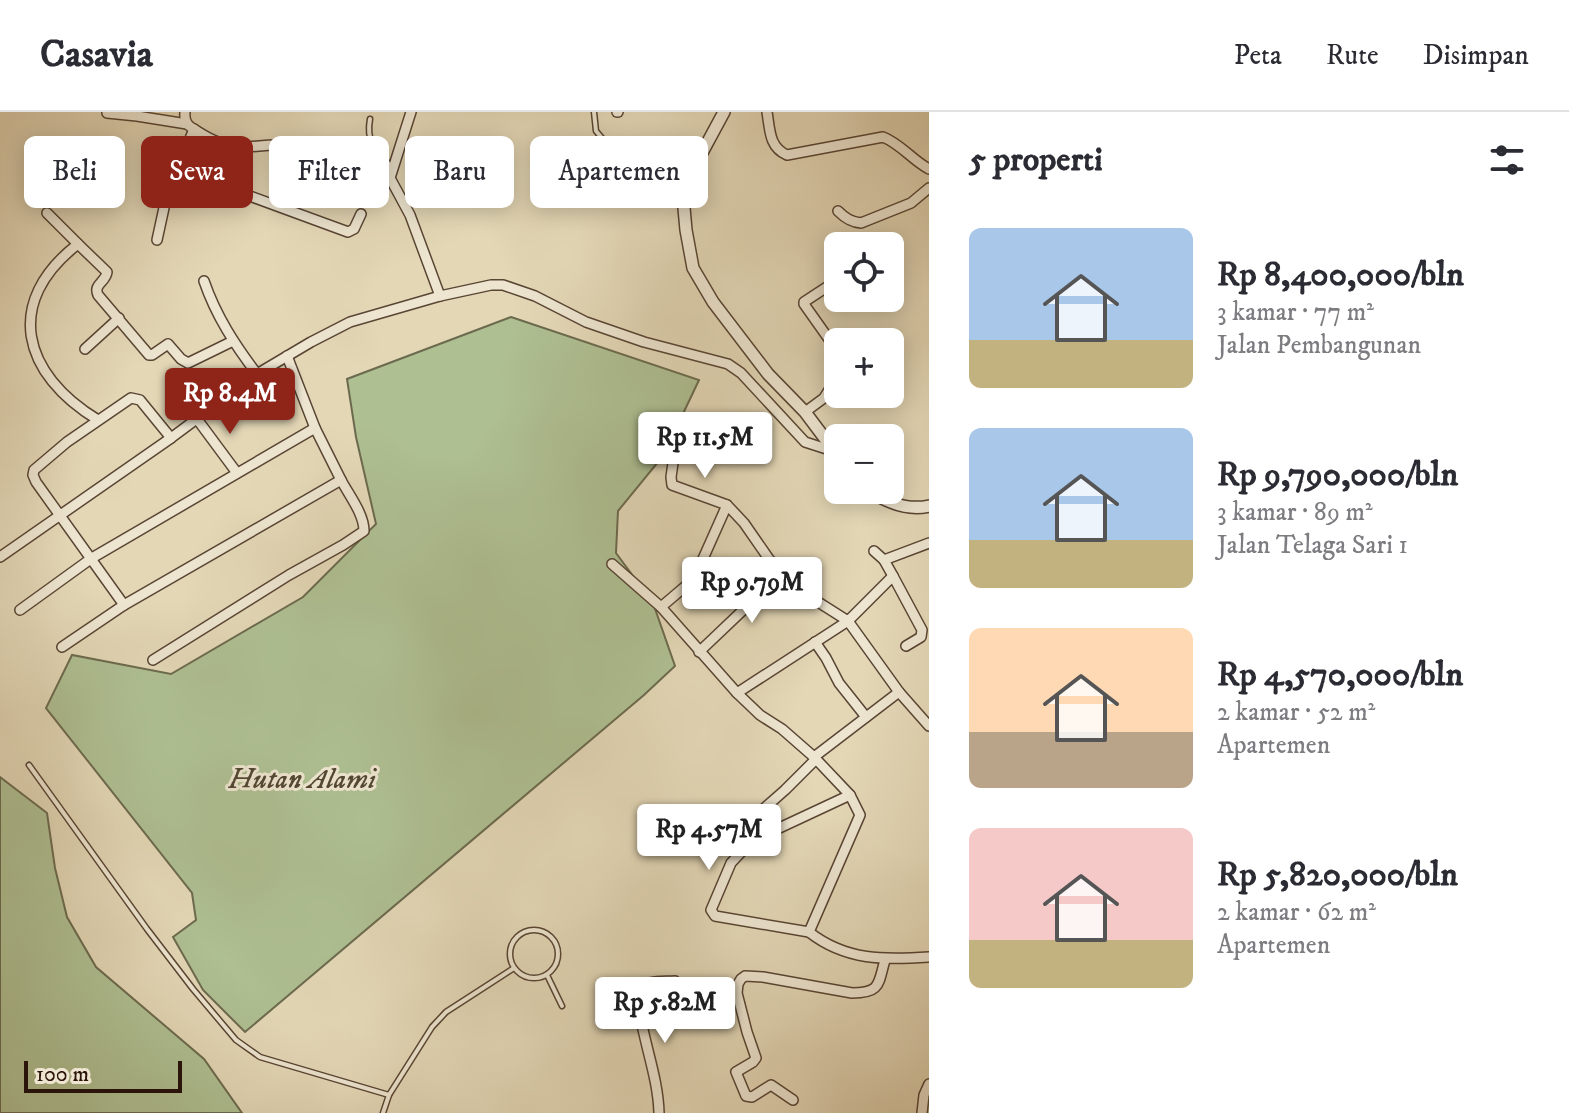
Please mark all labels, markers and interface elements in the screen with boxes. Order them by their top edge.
text: Casavia [40,31,153,79]
text: Peta [1234,38,1282,73]
text: Rute [1326,38,1379,73]
text: Disimpan [1423,38,1529,73]
chip: Beli [24,136,125,208]
chip: Sewa [141,136,253,208]
chip: Filter [269,136,389,208]
chip: Baru [405,136,514,208]
chip: Apartemen [530,136,708,208]
icon: filters [1485,138,1529,182]
text: 5 properti [969,139,1103,181]
map controls [824,232,904,504]
button: locate [824,232,904,312]
text: Rp 8,400,000/bln [1217,254,1464,296]
icon: home [1033,260,1129,356]
text: 3 kamar · 77 m² [1217,296,1374,329]
button: + [824,328,904,408]
text: Jalan Pembangunan [1217,329,1421,362]
pin: Rp 8.4M [156,368,304,436]
text: Rp 8.4M [183,377,277,410]
pin: Rp 11.5M [622,412,788,480]
text: Rp 11.5M [656,421,754,454]
button: − [824,424,904,504]
text: Rp 9,790,000/bln [1217,454,1458,496]
icon: home [1033,460,1129,556]
text: 3 kamar · 89 m² [1217,496,1373,529]
text: Jalan Telaga Sari 1 [1217,529,1408,562]
pin: Rp 9.79M [669,557,835,625]
text: Rp 9.79M [700,566,804,599]
text: Rp 4,570,000/bln [1217,654,1463,696]
icon: home [1033,660,1129,756]
text: 2 kamar · 52 m² [1217,696,1375,729]
text: Apartemen [1217,729,1330,762]
park label: Hutan Alami [227,762,377,797]
pin: Rp 4.57M [626,804,792,872]
text: Rp 4.57M [655,813,763,846]
text: Rp 5,820,000/bln [1217,854,1458,896]
icon: home [1033,860,1129,956]
text: 2 kamar · 62 m² [1217,896,1376,929]
text: Apartemen [1217,929,1330,962]
pin: Rp 5.82M [582,977,748,1045]
text: Rp 5.82M [613,986,717,1019]
scale bar [24,1057,182,1093]
text: 100 m [36,1061,89,1088]

